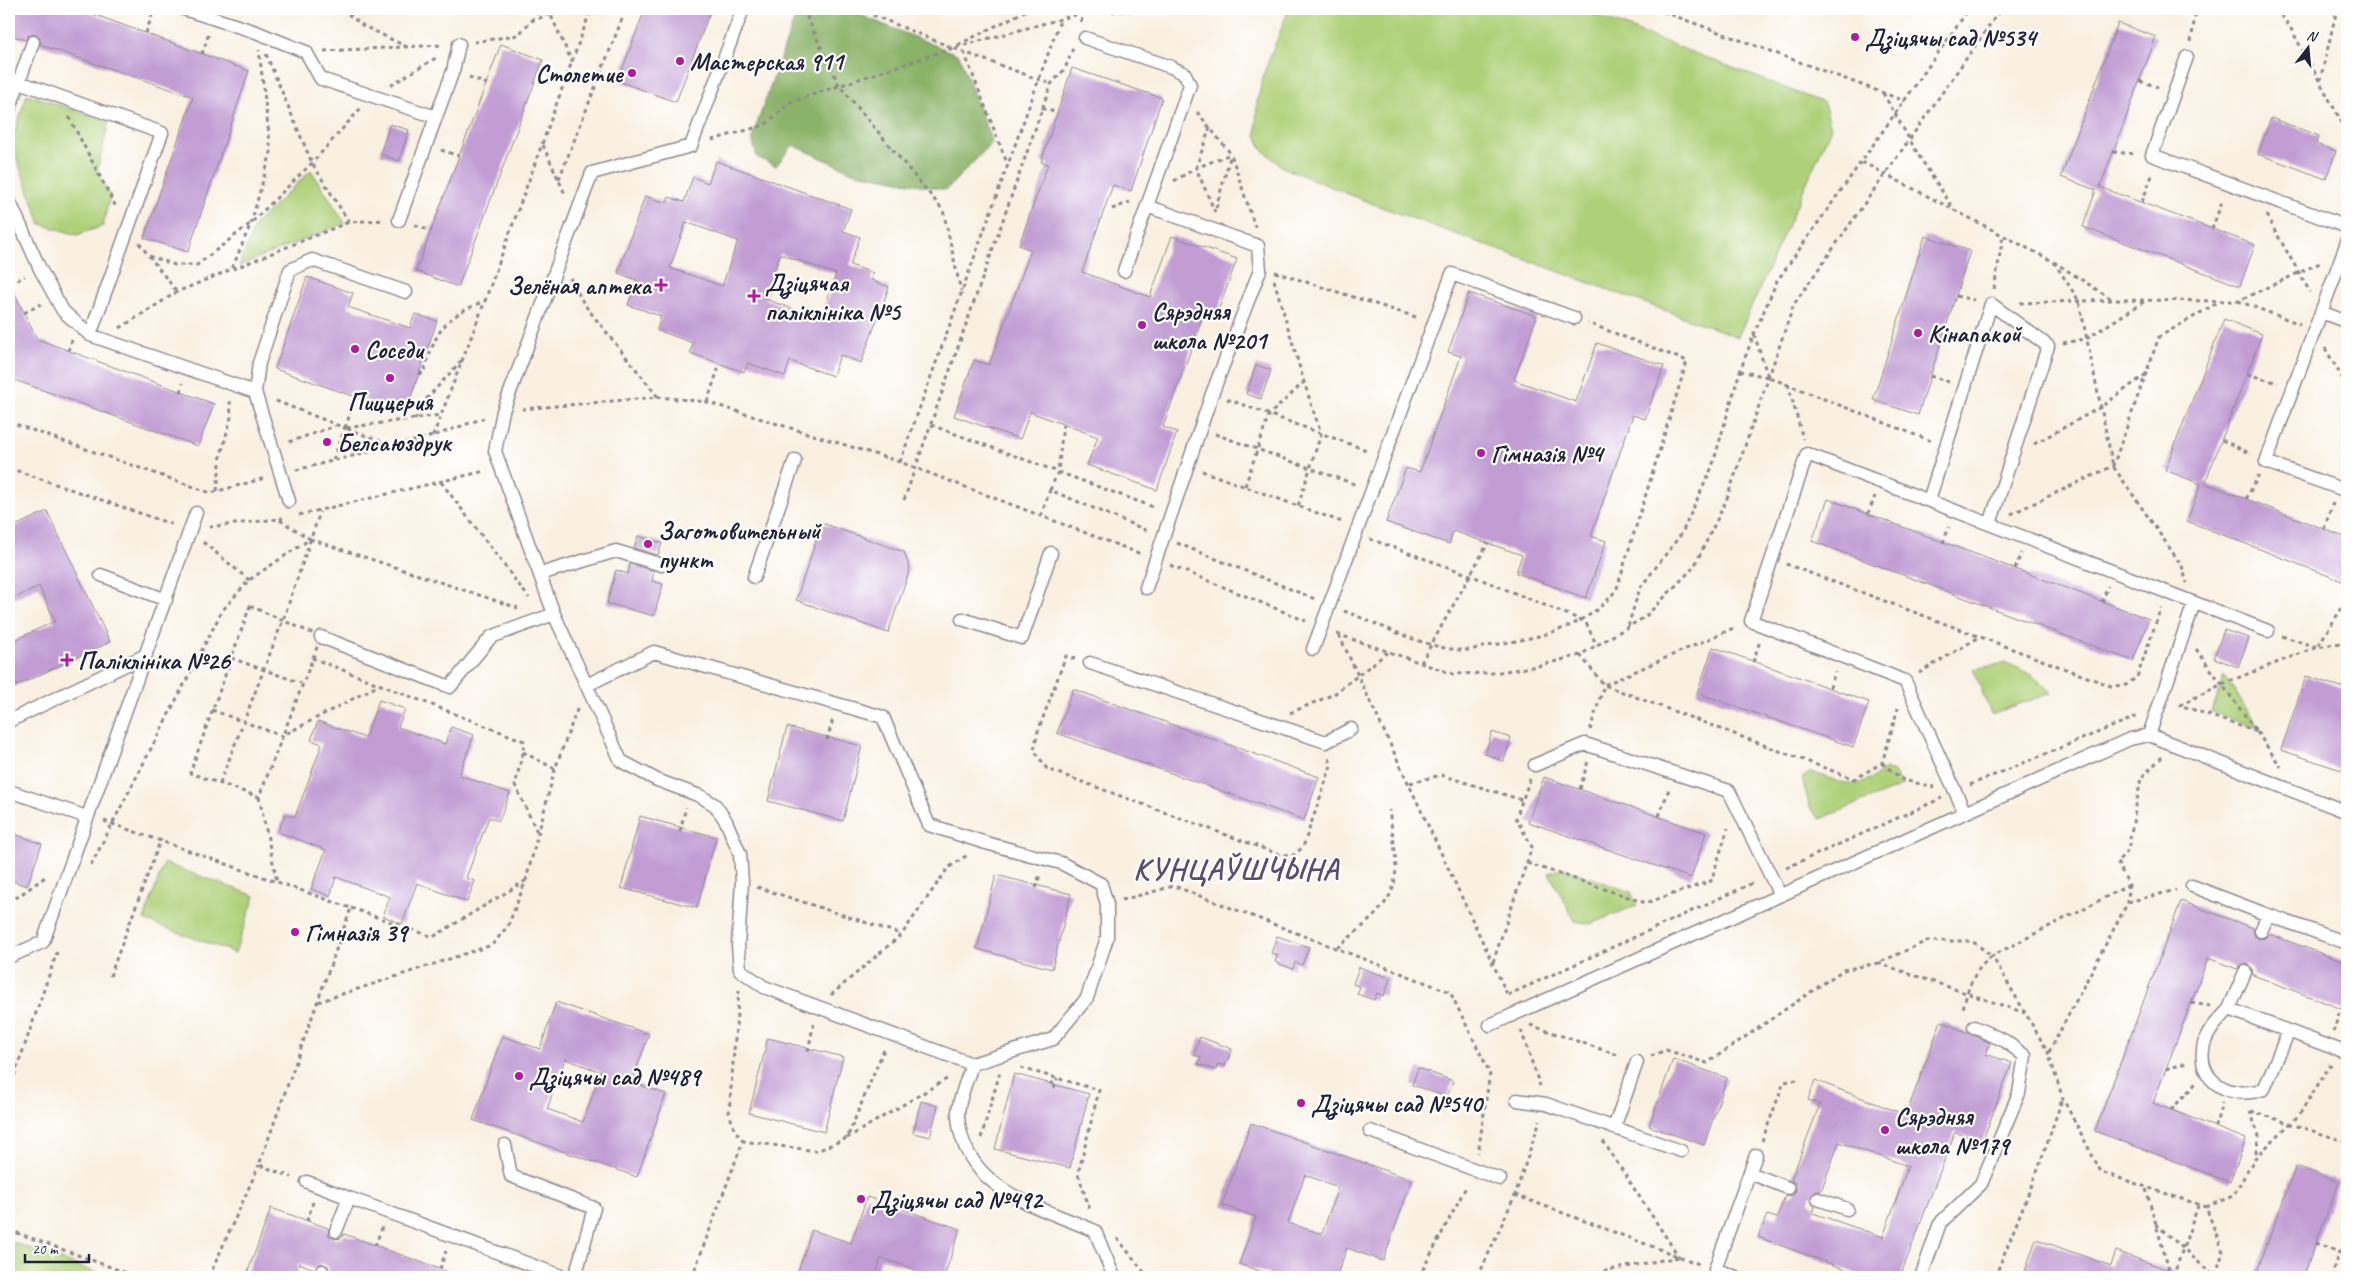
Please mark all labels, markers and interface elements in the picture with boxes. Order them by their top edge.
place label: Дзіцячы сад №534 [1865,22,2039,54]
north arrow [2284,22,2334,72]
text: N [2305,27,2320,46]
marker: Дзіцячы сад №534 [1849,31,1861,43]
place label: Мастерская 911 [690,46,846,78]
marker: Мастерская 911 [674,55,686,67]
place label: Столетие [536,58,625,90]
marker: Столетие [626,67,638,79]
place label: Дзіцячая паліклініка №5 [765,267,902,328]
place label: Зелёная аптека [507,270,653,302]
marker: Зелёная аптека [655,279,667,291]
marker: Дзіцячая паліклініка №5 [747,289,761,303]
place label: Сярэдняя школа №201 [1152,296,1269,357]
place label: Кінапакой [1928,318,2023,350]
marker: Сярэдняя школа №201 [1136,319,1148,331]
marker: Кінапакой [1912,327,1924,339]
place label: Соседи [365,334,425,366]
marker: Соседи [349,343,361,355]
marker: Пиццерия [384,372,396,384]
place label: Пиццерия [348,386,434,418]
place label: Белсаюздрук [337,427,453,459]
marker: Белсаюздрук [321,436,333,448]
place label: Гімназія №4 [1491,438,1605,470]
marker: Гімназія №4 [1475,447,1487,459]
place label: Заготовительный пункт [658,515,823,576]
marker: Заготовительный пункт [642,538,654,550]
place label: Паліклініка №26 [78,645,232,677]
marker: Паліклініка №26 [60,653,74,667]
district label: КУНЦАЎШЧЫНА [1133,850,1341,888]
place label: Гімназія 39 [305,917,410,949]
marker: Гімназія 39 [289,926,301,938]
place label: Дзіцячы сад №489 [529,1061,703,1093]
marker: Дзіцячы сад №489 [513,1070,525,1082]
place label: Дзіцячы сад №540 [1311,1088,1485,1120]
marker: Дзіцячы сад №540 [1295,1097,1307,1109]
place label: Сярэдняя школа №179 [1895,1101,2012,1162]
marker: Сярэдняя школа №179 [1879,1124,1891,1136]
place label: Дзіцячы сад №492 [871,1184,1045,1216]
marker: Дзіцячы сад №492 [855,1193,867,1205]
scale bar [25,1231,89,1263]
text: 20 m [32,1240,59,1259]

